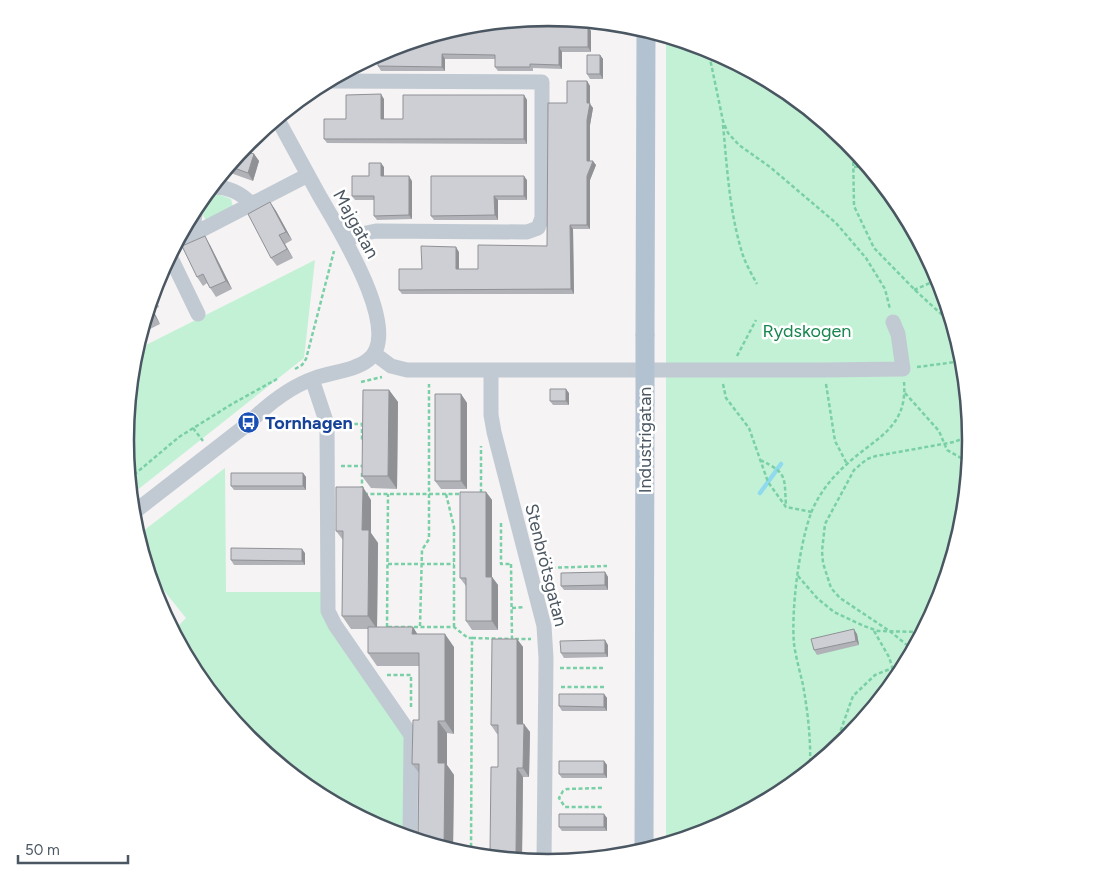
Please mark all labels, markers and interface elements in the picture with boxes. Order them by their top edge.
street label: Majgatan [328,186,384,262]
park label: Rydskogen [763,320,851,342]
street label: Industrigatan [634,387,656,493]
bus stop icon: Tornhagen [237,411,261,435]
place label: Tornhagen [265,412,353,434]
street label: Stenbrötsgatan [520,501,572,629]
scale bar [18,832,128,864]
text: 50 m [25,841,60,859]

